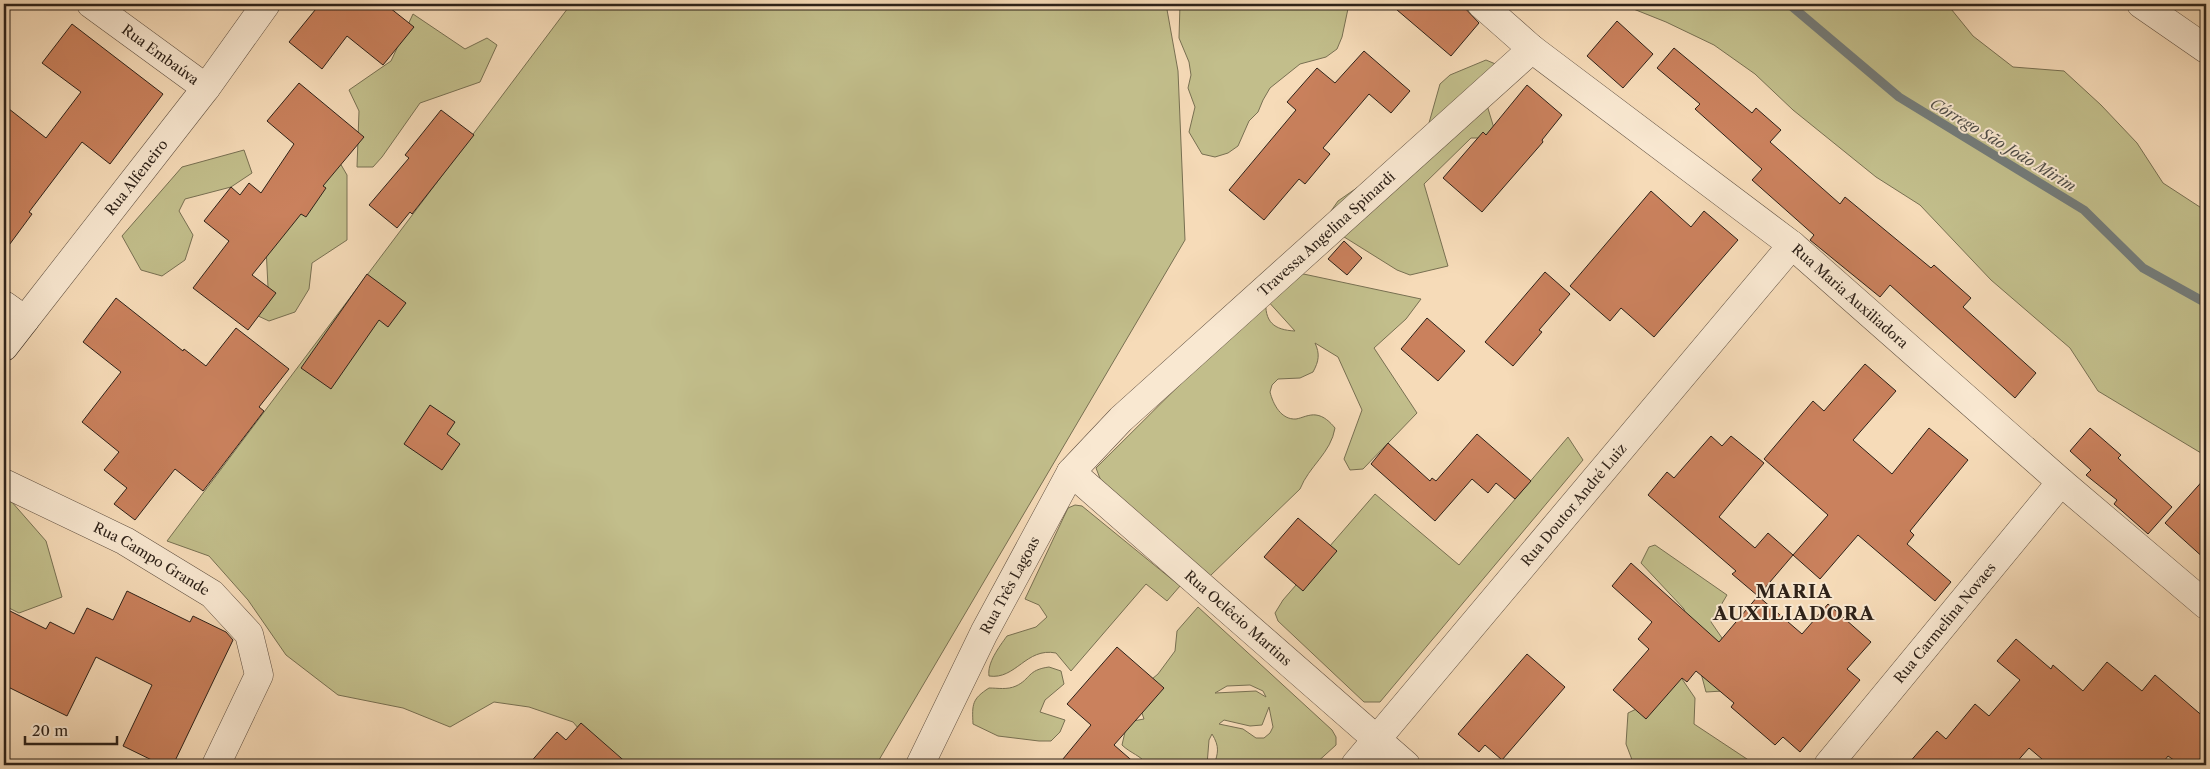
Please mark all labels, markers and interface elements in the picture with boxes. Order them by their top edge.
street label: Rua Embaúva [118,21,203,89]
water label: Córrego São João Mirim [1927,94,2080,196]
street label: Rua Alfeneiro [101,136,172,219]
street label: Travessa Angelina Spinardi [1254,168,1399,300]
street label: Rua Maria Auxiliadora [1788,240,1912,353]
street label: Rua Doutor André Luiz [1517,440,1630,570]
street label: Rua Campo Grande [90,518,213,600]
street label: Rua Três Lagoas [976,533,1044,637]
street label: Rua Carmelina Novaes [1890,559,2000,687]
street label: Rua Oclêcio Martins [1181,567,1295,670]
district label: MARIA AUXILIADORA [1712,580,1875,625]
scale bar [25,714,118,746]
text: 20 m [32,721,68,740]

